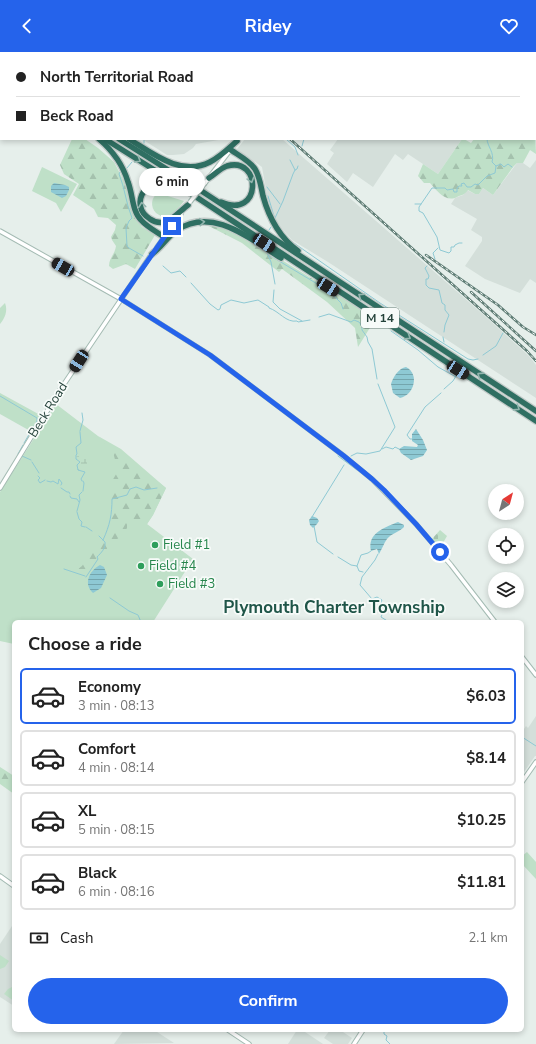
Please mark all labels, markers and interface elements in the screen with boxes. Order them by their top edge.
text: Ridey [245,14,291,38]
icon: back [16,15,38,37]
icon: heart [498,15,520,37]
text: North Territorial Road [40,67,194,87]
text: Beck Road [40,106,114,126]
one-way arrow [134,155,141,163]
callout: 6 min [139,168,205,196]
text: 6 min [155,173,189,191]
one-way arrow [246,176,255,183]
one-way arrow [137,201,146,208]
route end [163,217,181,235]
one-way arrow [199,218,205,227]
car [251,231,277,255]
car [50,256,76,278]
car [315,276,341,298]
one-way arrow [358,293,365,301]
road number: M 14 [361,308,399,328]
one-way arrow [404,332,411,340]
car [67,348,91,374]
car [445,358,471,382]
one-way arrow [477,372,484,379]
street label: Beck Road [24,379,72,441]
one-way arrow [513,404,520,411]
north arrow [488,484,524,520]
map controls [488,484,524,608]
button: locate [488,528,524,564]
place label: Field #1 [163,536,210,554]
marker: Field #1 [150,540,160,550]
route start [431,543,449,561]
place label: Field #4 [149,557,197,575]
marker: Field #4 [136,561,146,571]
button: layers [488,572,524,608]
place label: Field #3 [168,575,215,593]
marker: Field #3 [155,579,165,589]
district label: Plymouth Charter Township [223,596,445,619]
text: Choose a ride [28,632,142,656]
text: Economy [78,677,141,697]
icon: car [30,678,66,714]
text: $6.03 [466,686,506,706]
text: 3 min · 08:13 [78,697,154,715]
text: Comfort [78,739,135,759]
icon: car [30,740,66,776]
text: $8.14 [466,748,506,768]
text: 4 min · 08:14 [78,759,154,777]
text: XL [78,801,97,821]
icon: car [30,802,66,838]
text: $10.25 [457,810,506,830]
text: 5 min · 08:15 [78,821,154,839]
text: Black [78,863,116,883]
icon: car [30,864,66,900]
text: $11.81 [457,872,506,892]
text: 6 min · 08:16 [78,883,154,901]
icon: cash [28,927,50,949]
text: Cash [60,928,94,948]
text: 2.1 km [468,929,508,947]
button: Confirm [28,978,508,1024]

